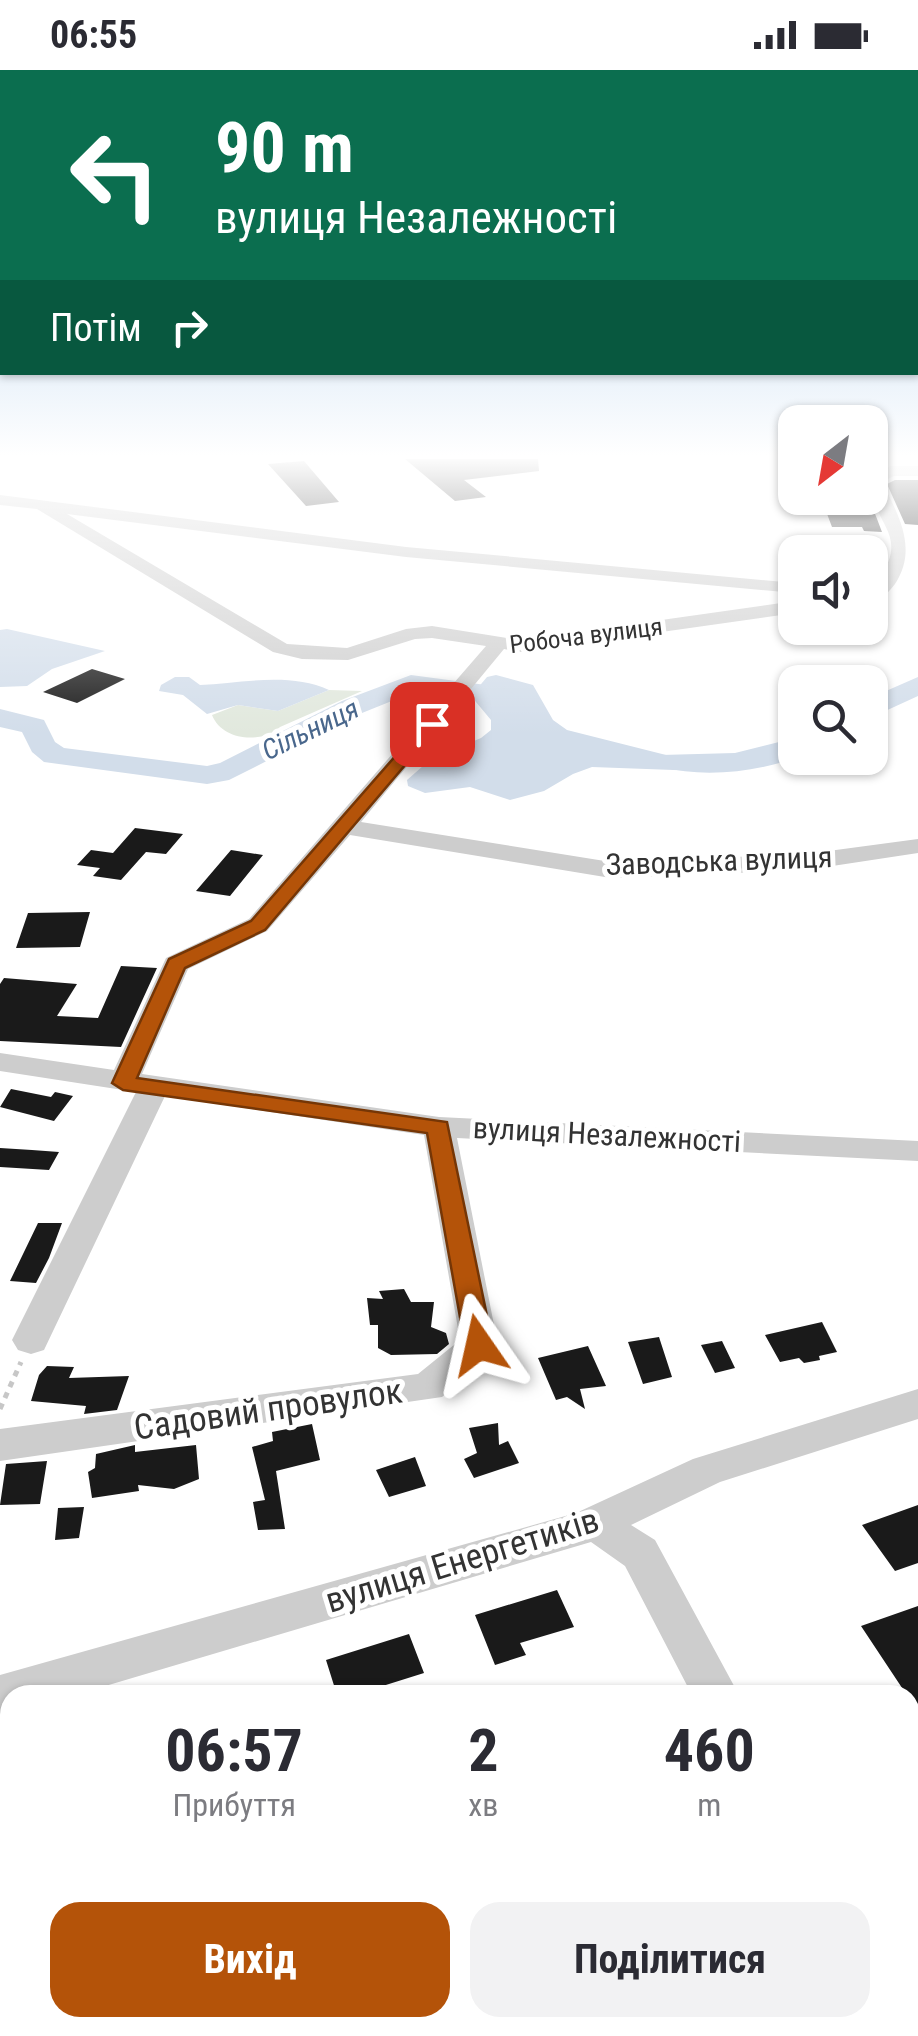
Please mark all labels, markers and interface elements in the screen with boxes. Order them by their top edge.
text: 06:55 [50,13,137,57]
text: 90 m [215,107,354,189]
icon: left [50,110,180,240]
text: вулиця Незалежності [215,191,617,244]
icon: right [162,300,217,355]
text: Потім [50,306,142,350]
north arrow [778,405,888,515]
map controls [778,405,888,775]
button: sound [778,535,888,645]
street label: Робоча вулиця [508,612,664,659]
button: search [778,665,888,775]
pin [390,682,475,767]
water label: Сільниця [256,692,364,767]
icon: arrive [405,697,460,752]
street label: Заводська вулиця [605,839,833,882]
street label: вулиця Незалежності [472,1110,742,1159]
position arrow [427,1293,531,1397]
street label: Садовий провулок [131,1370,405,1449]
street label: вулиця Енергетиків [321,1499,604,1622]
text: 06:57 [165,1715,303,1786]
text: 2 [468,1715,499,1786]
text: 460 [664,1715,755,1786]
text: Прибуття [172,1786,296,1824]
text: хв [468,1786,498,1824]
text: m [697,1786,721,1824]
button: Вихід [50,1902,450,2017]
button: Поділитися [470,1902,870,2017]

